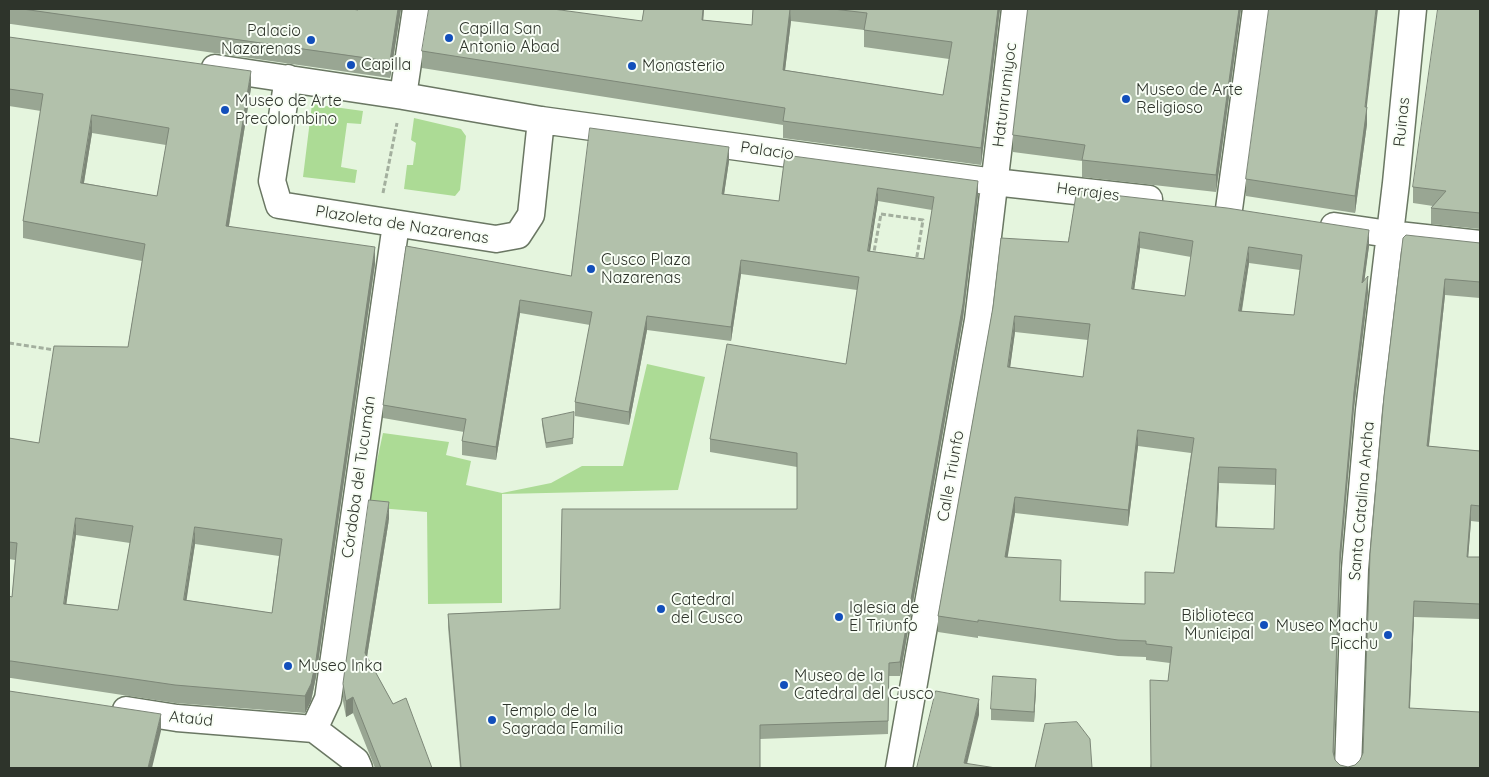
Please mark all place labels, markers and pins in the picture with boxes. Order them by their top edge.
place label: Capilla San Antonio Abad [459,19,560,57]
place label: Palacio Nazarenas [221,21,301,59]
marker: Capilla San Antonio Abad [443,32,455,44]
marker: Palacio Nazarenas [305,34,317,46]
place label: Capilla [361,55,411,75]
place label: Monasterio [642,56,725,76]
marker: Capilla [345,59,357,71]
marker: Monasterio [626,60,638,72]
place label: Museo de Arte Religioso [1136,80,1243,118]
place label: Museo de Arte Precolombino [235,91,342,129]
marker: Museo de Arte Religioso [1120,93,1132,105]
marker: Museo de Arte Precolombino [219,104,231,116]
place label: Cusco Plaza Nazarenas [601,250,691,288]
marker: Cusco Plaza Nazarenas [585,263,597,275]
place label: Catedral del Cusco [671,590,743,628]
place label: Iglesia de El Triunfo [849,598,919,636]
marker: Catedral del Cusco [655,603,667,615]
place label: Biblioteca Municipal [1181,606,1254,644]
marker: Iglesia de El Triunfo [833,611,845,623]
place label: Museo Machu Picchu [1276,616,1378,654]
marker: Biblioteca Municipal [1258,619,1270,631]
marker: Museo Machu Picchu [1382,629,1394,641]
place label: Museo Inka [298,656,382,676]
marker: Museo Inka [282,660,294,672]
place label: Museo de la Catedral del Cusco [794,666,934,704]
marker: Museo de la Catedral del Cusco [778,679,790,691]
place label: Templo de la Sagrada Familia [502,701,623,739]
marker: Templo de la Sagrada Familia [486,714,498,726]

